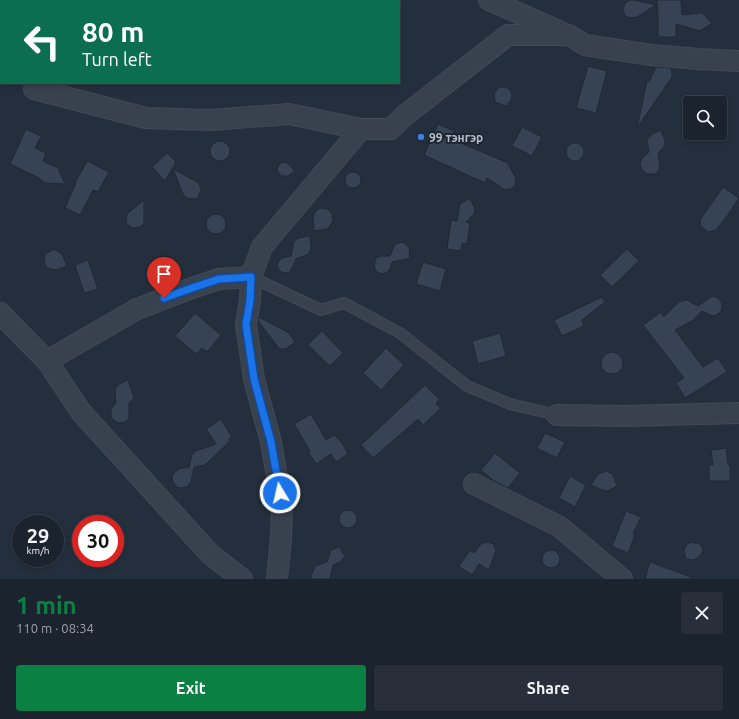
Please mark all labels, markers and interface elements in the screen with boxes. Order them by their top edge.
icon: left [16,16,68,68]
text: 80 m [82,16,144,47]
text: Turn left [82,49,152,69]
map controls [683,96,727,140]
button: search [683,96,727,140]
place label: 99 тэнгэр [429,131,483,144]
marker: 99 тэнгэр [416,132,426,142]
pin [147,257,181,298]
icon: arrive [153,263,175,285]
position arrow [259,472,301,514]
speed limit sign: 30 [72,515,124,567]
text: 29 [27,524,49,547]
text: km/h [26,545,50,556]
text: 1 min [16,592,77,619]
button: close [681,592,723,634]
text: 110 m · 08:34 [16,621,94,635]
button: Exit [16,665,366,711]
button: Share [374,665,723,711]

